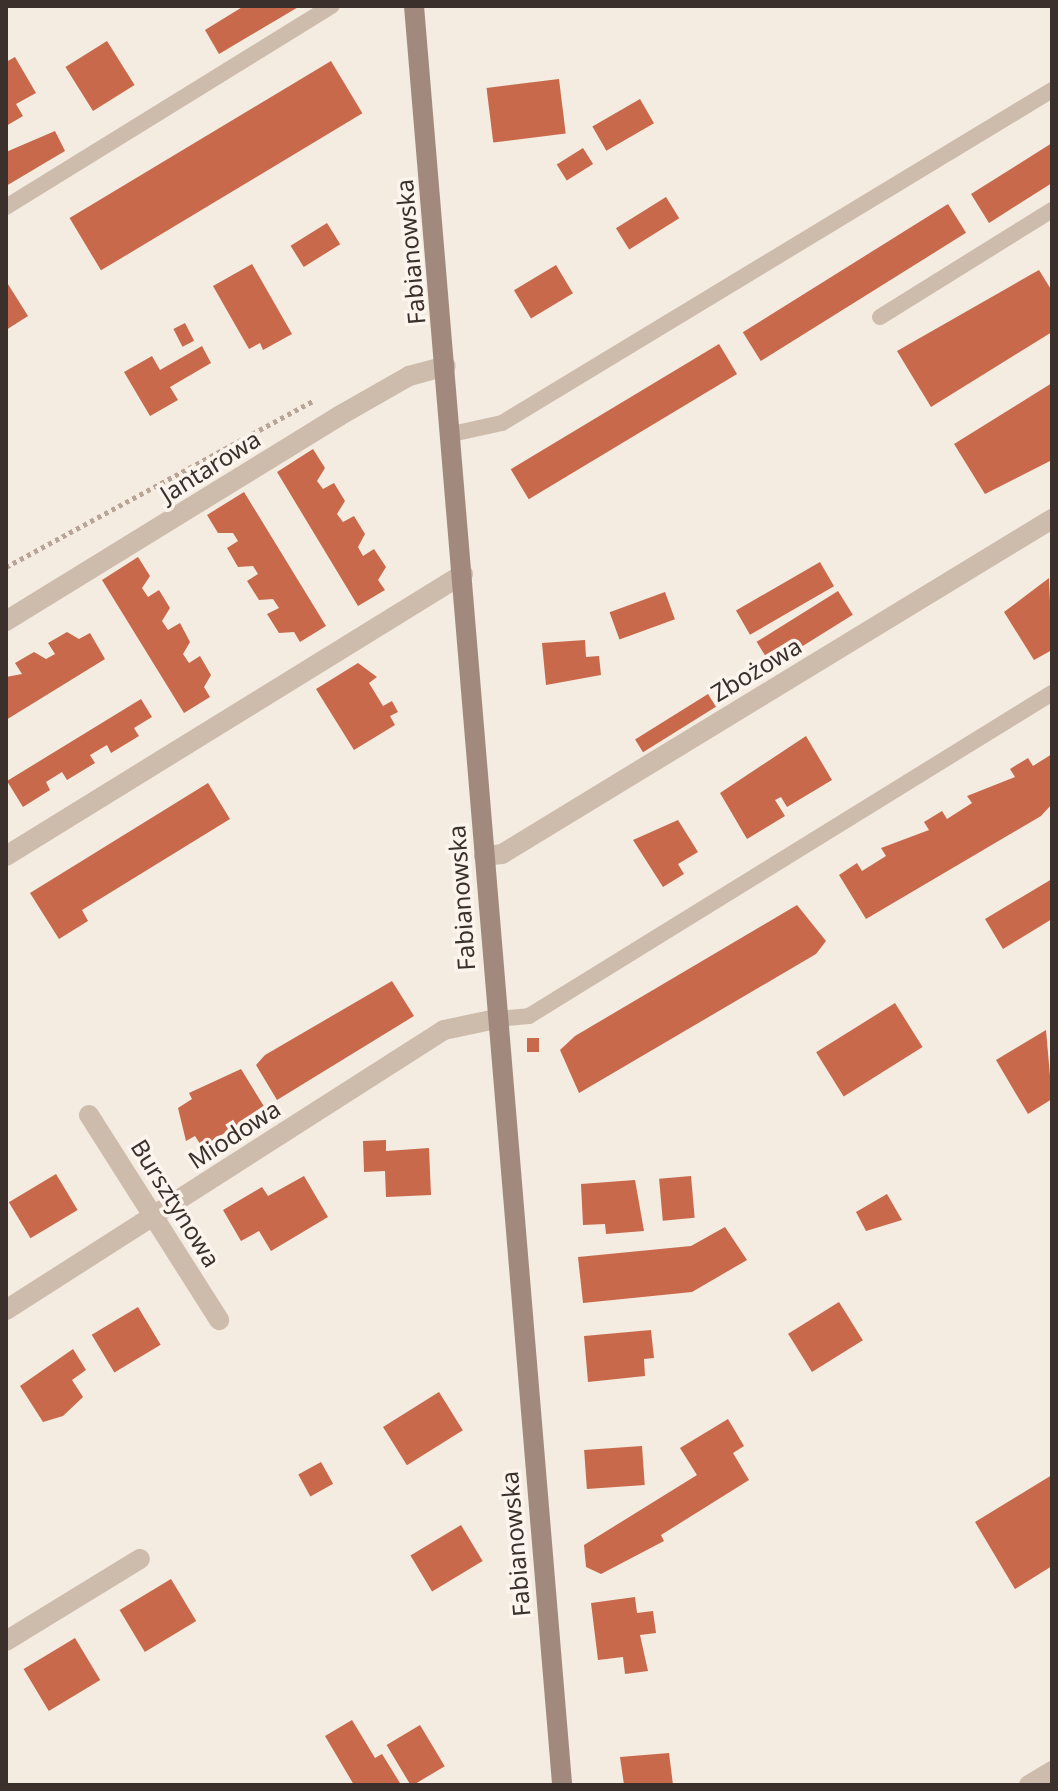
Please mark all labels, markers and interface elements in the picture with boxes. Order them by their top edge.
street label: Fabianowska [389,178,431,326]
street label: Jantarowa [155,424,265,508]
street label: Zbożowa [706,631,806,707]
street label: Fabianowska [442,824,480,972]
street label: Miodowa [183,1094,285,1174]
street label: Bursztynowa [125,1134,227,1272]
street label: Fabianowska [494,1470,536,1618]

